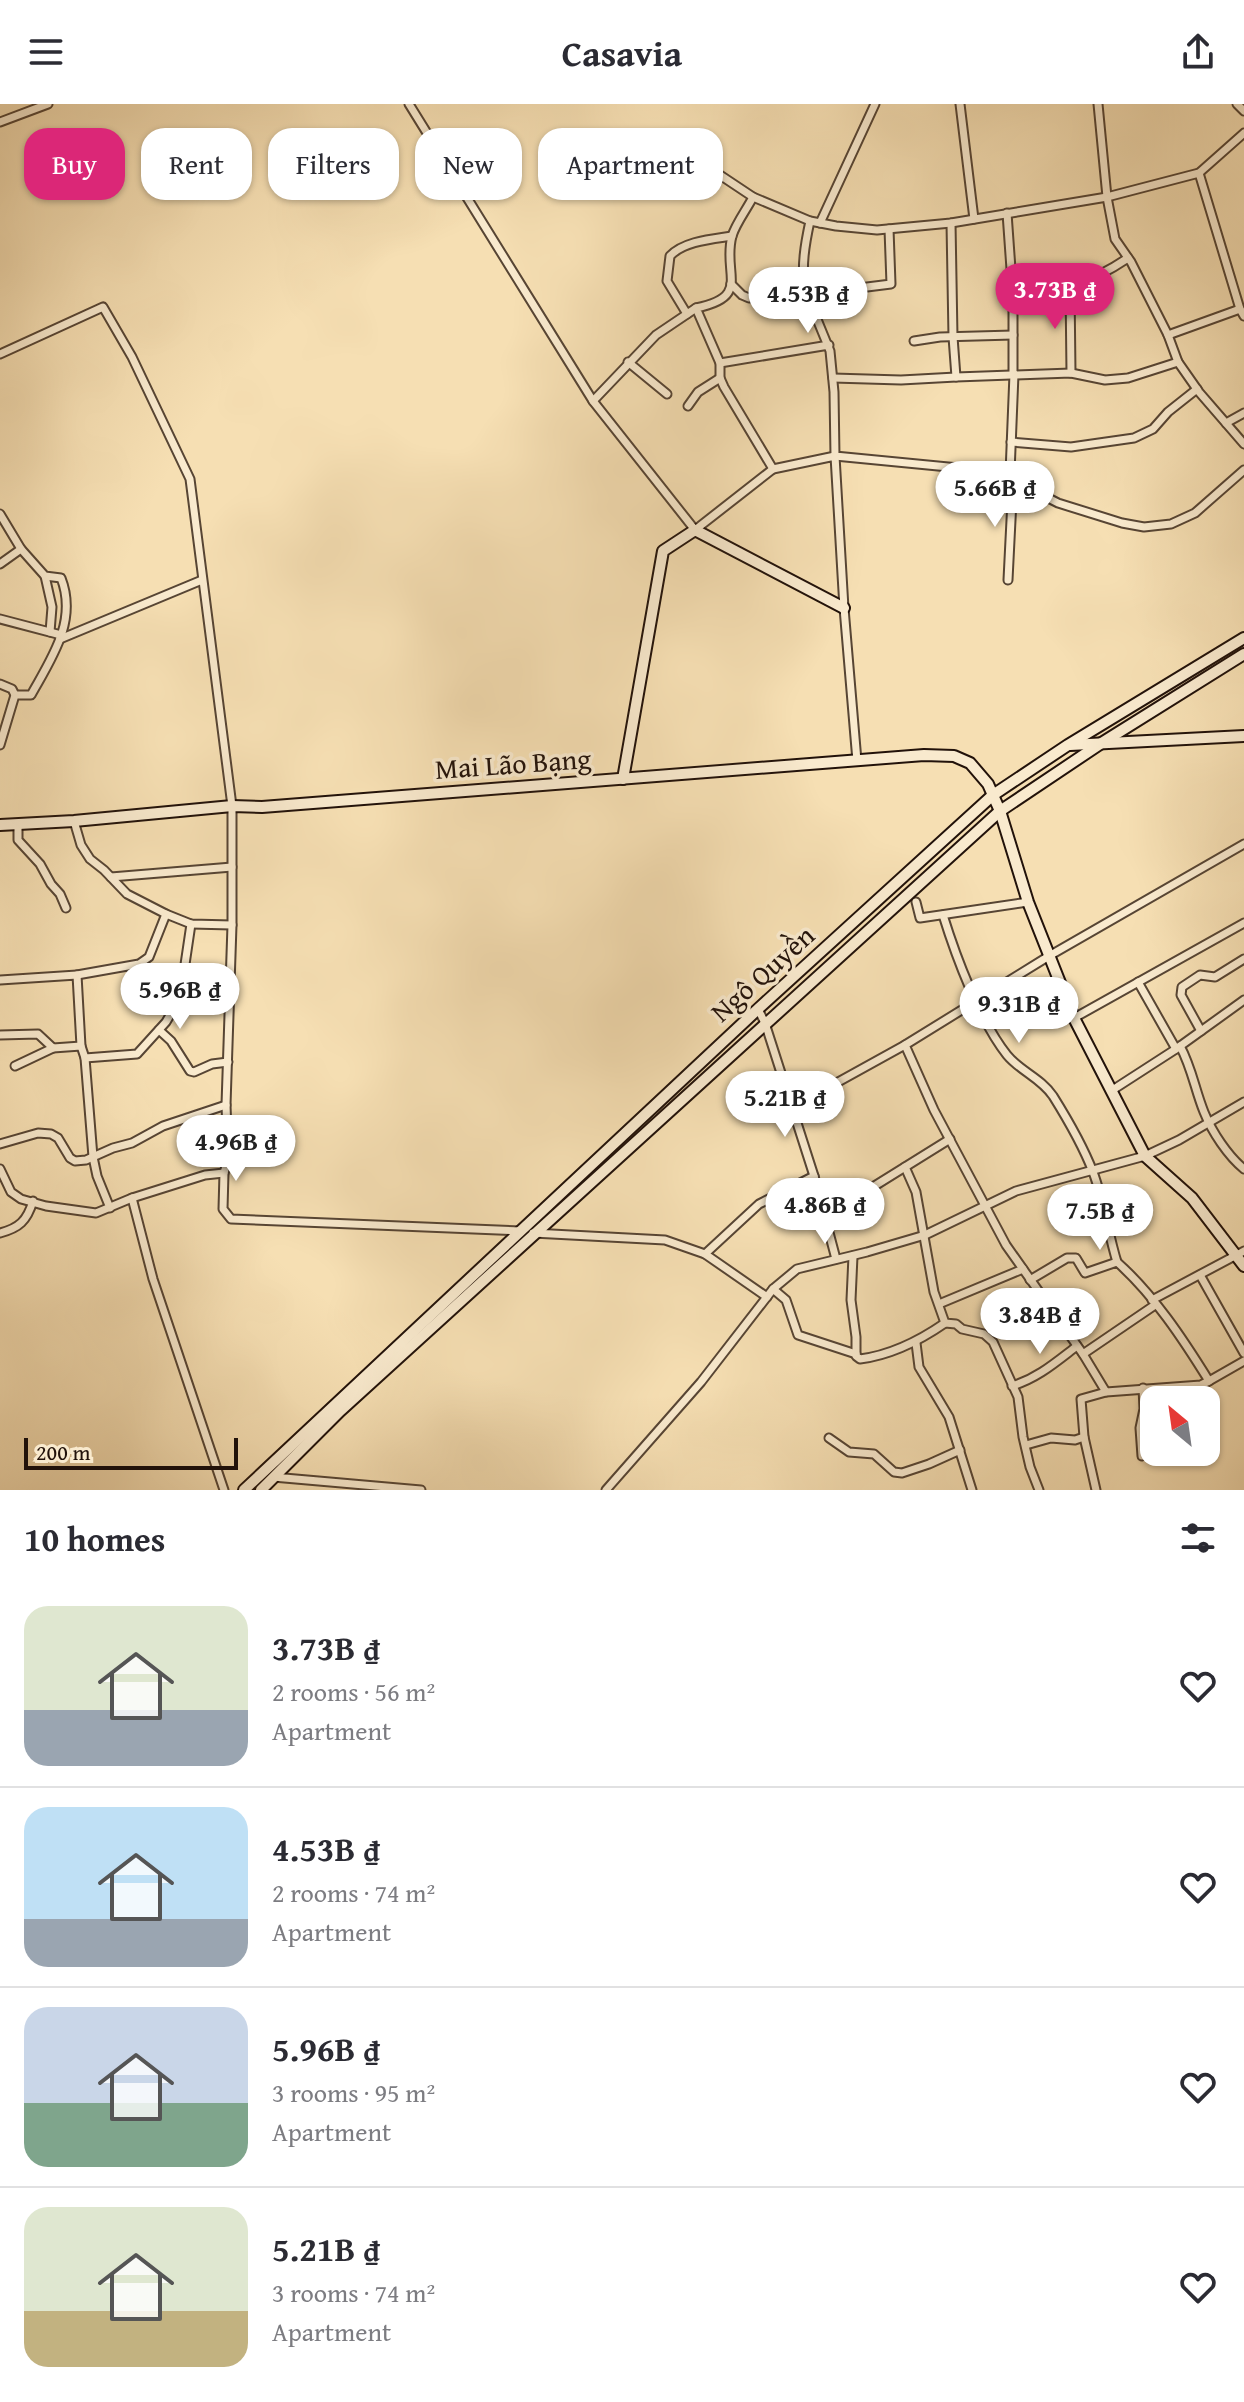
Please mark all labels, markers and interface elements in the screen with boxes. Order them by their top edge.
text: Casavia [562,26,682,79]
icon: menu [24,30,68,74]
icon: share [1176,30,1220,74]
chip: Buy [24,128,125,200]
chip: Rent [141,128,252,200]
chip: Filters [268,128,399,200]
chip: New [415,128,522,200]
chip: Apartment [538,128,723,200]
pin: 3.73B ₫ [981,263,1129,331]
pin: 4.53B ₫ [734,267,882,335]
text: 3.73B ₫ [1013,269,1097,308]
text: 4.53B ₫ [766,273,850,312]
pin: 5.66B ₫ [921,461,1069,529]
text: 5.66B ₫ [953,467,1037,506]
street label: Mai Lão Bạng [434,737,592,789]
street label: Ngô Quyền [701,915,823,1031]
pin: 5.96B ₫ [106,963,254,1031]
text: 5.96B ₫ [138,969,222,1008]
pin: 9.31B ₫ [945,977,1093,1045]
text: 9.31B ₫ [977,983,1061,1022]
pin: 5.21B ₫ [711,1071,859,1139]
text: 5.21B ₫ [743,1077,827,1116]
pin: 4.96B ₫ [162,1115,310,1183]
text: 4.96B ₫ [194,1121,278,1160]
pin: 4.86B ₫ [751,1178,899,1246]
text: 4.86B ₫ [783,1184,867,1223]
pin: 7.5B ₫ [1035,1184,1165,1252]
text: 7.5B ₫ [1065,1190,1135,1229]
pin: 3.84B ₫ [966,1288,1114,1356]
text: 3.84B ₫ [998,1294,1082,1333]
north arrow [1140,1386,1220,1466]
map controls [1140,1386,1220,1466]
scale bar [24,1434,238,1470]
text: 200 m [36,1436,91,1468]
text: 10 homes [24,1514,165,1563]
icon: filters [1176,1516,1220,1560]
text: 3.73B ₫ [272,1623,381,1672]
icon: home [88,1638,184,1734]
icon: heart [1176,1664,1220,1708]
text: 2 rooms · 56 m² [272,1672,435,1711]
text: Apartment [272,1711,391,1750]
text: 4.53B ₫ [272,1824,381,1873]
icon: home [88,1839,184,1935]
icon: heart [1176,1865,1220,1909]
text: 2 rooms · 74 m² [272,1873,435,1912]
text: Apartment [272,1912,391,1951]
text: 5.96B ₫ [272,2024,381,2073]
icon: home [88,2039,184,2135]
icon: heart [1176,2065,1220,2109]
text: 3 rooms · 95 m² [272,2073,435,2112]
text: Apartment [272,2112,391,2151]
text: 5.21B ₫ [272,2224,381,2273]
icon: home [88,2239,184,2335]
icon: heart [1176,2265,1220,2309]
text: 3 rooms · 74 m² [272,2273,435,2312]
text: Apartment [272,2312,391,2351]

